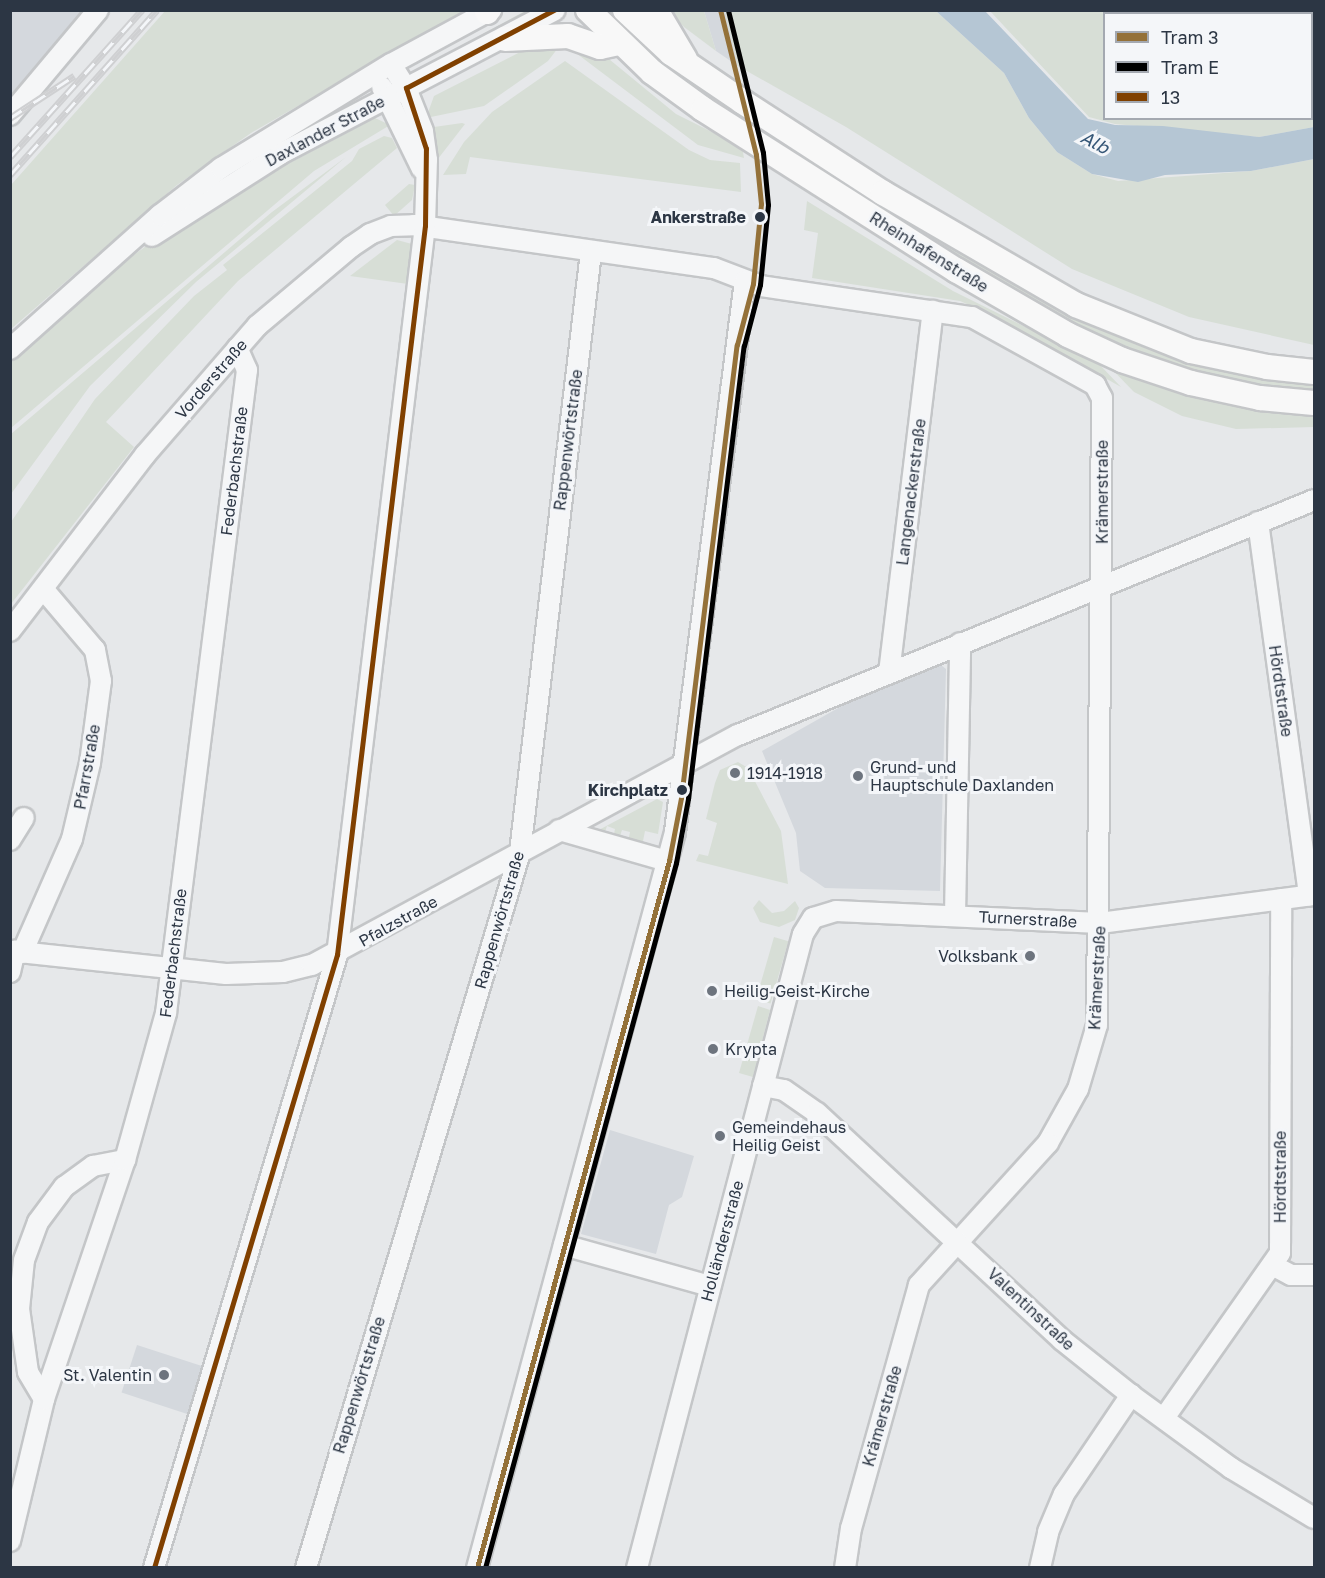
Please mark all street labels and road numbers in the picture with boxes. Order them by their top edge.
street label: Daxlander Straße [262,91,388,171]
street label: Rheinhafenstraße [866,208,992,296]
street label: Vorderstraße [171,335,251,423]
street label: Rappenwörtstraße [550,368,586,512]
street label: Federbachstraße [217,405,251,537]
street label: Langenackerstraße [892,418,930,566]
street label: Krämerstraße [1092,440,1112,544]
street label: Hördtstraße [1265,644,1297,738]
street label: Pfarrstraße [70,723,104,811]
street label: Rappenwörtstraße [470,849,528,991]
street label: Federbachstraße [156,887,190,1019]
street label: Pfalzstraße [355,891,441,951]
street label: Turnerstraße [978,907,1078,931]
street label: Krämerstraße [1085,925,1109,1031]
street label: Hördtstraße [1270,1131,1290,1223]
street label: Holländerstraße [697,1178,747,1304]
street label: Valentinstraße [984,1264,1078,1354]
street label: Rappenwörtstraße [329,1314,389,1456]
street label: Krämerstraße [858,1363,906,1469]

